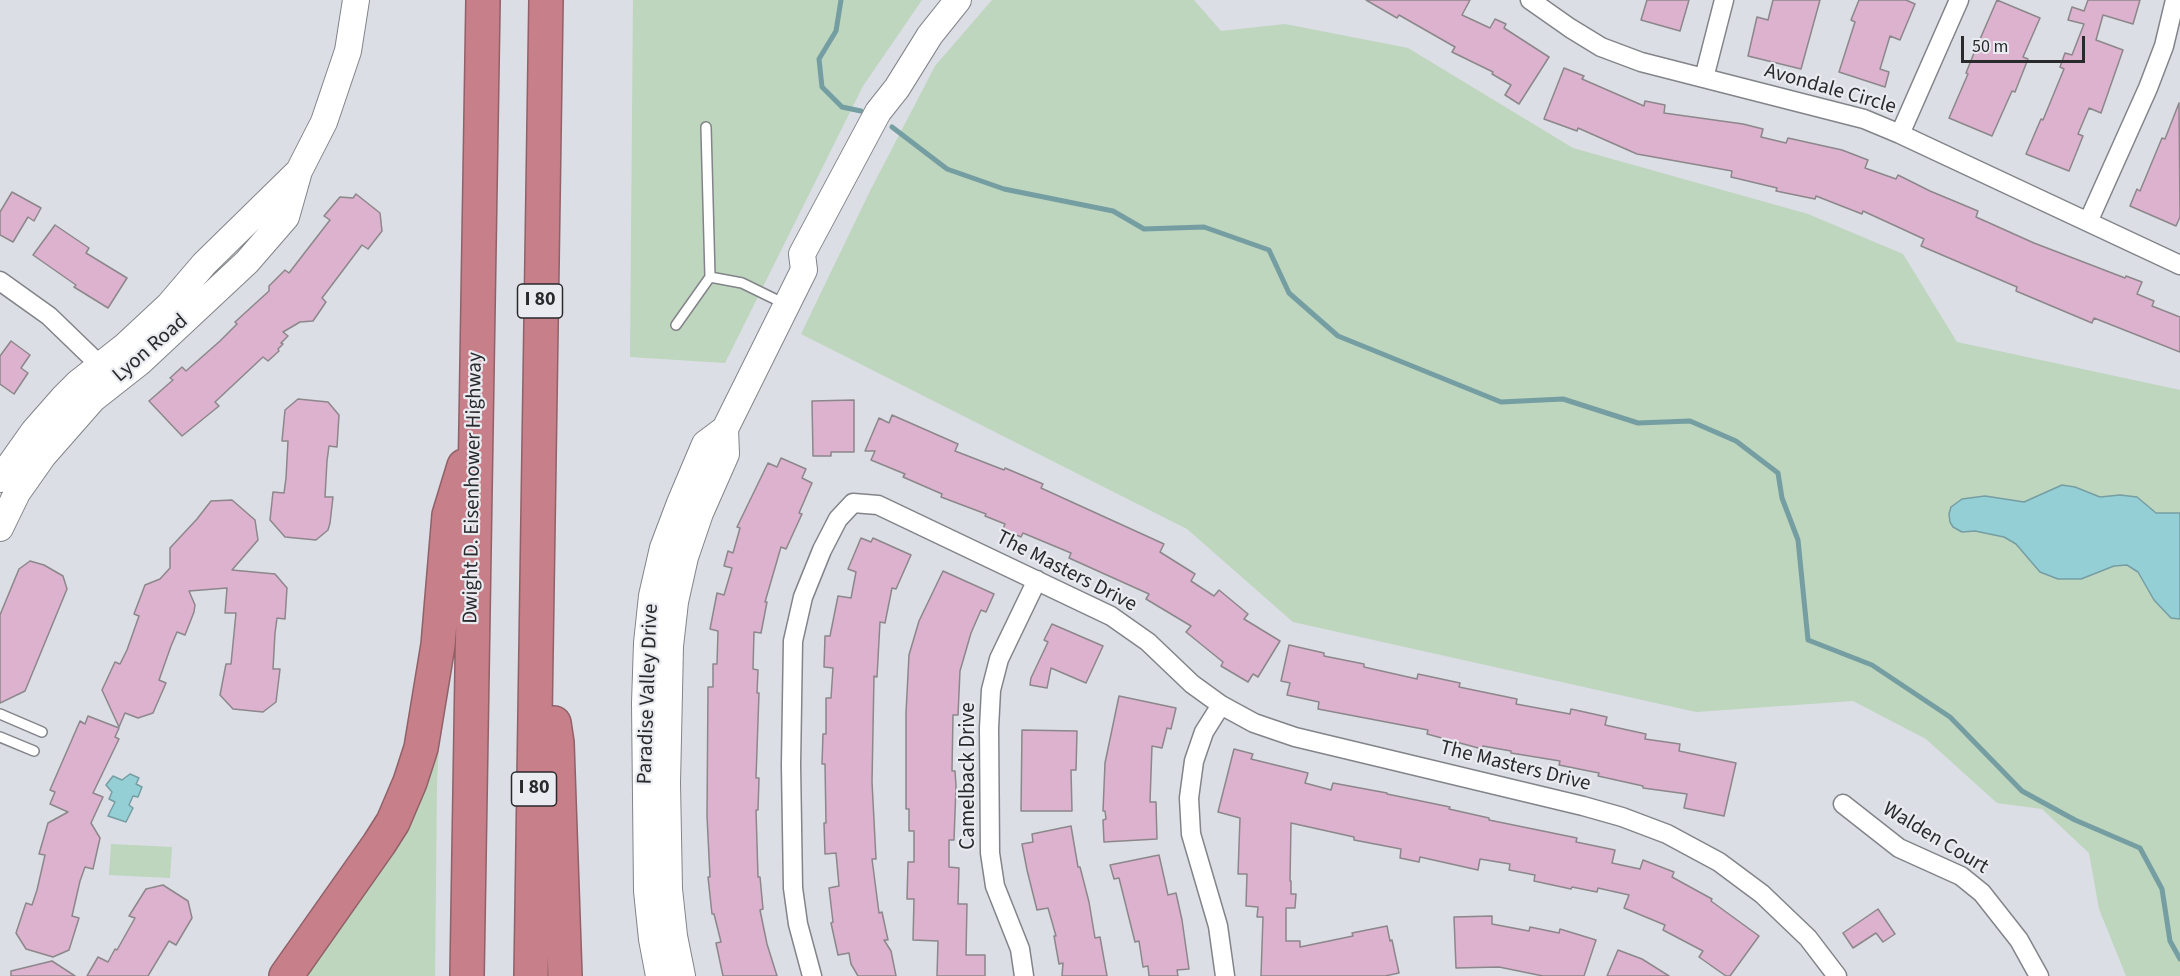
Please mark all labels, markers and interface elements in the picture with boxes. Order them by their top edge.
scale bar [1964,24,2088,62]
text: 50 m [1972,34,2008,59]
street label: Avondale Circle [1761,59,1899,121]
road number: I 80 [518,284,562,318]
street label: Lyon Road [108,310,194,388]
street label: Dwight D. Eisenhower Highway [459,352,489,624]
street label: The Masters Drive [991,526,1141,618]
street label: Paradise Valley Drive [633,603,665,785]
street label: Camelback Drive [956,702,982,850]
street label: The Masters Drive [1437,736,1593,798]
road number: I 80 [512,772,556,806]
street label: Walden Court [1877,798,1993,880]

